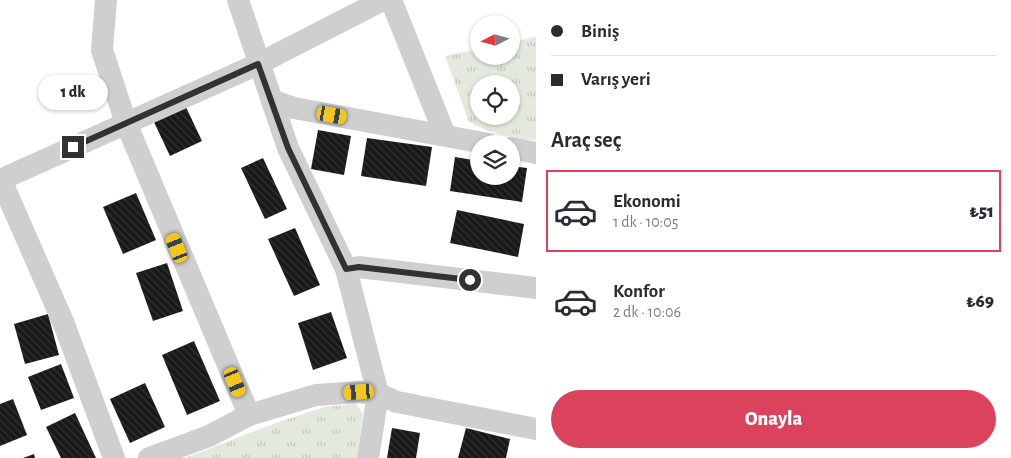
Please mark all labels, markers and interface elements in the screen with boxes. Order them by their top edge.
north arrow [470,15,520,65]
map controls [470,15,520,185]
text: Biniş [581,22,619,41]
text: Varış yeri [581,70,651,89]
callout: 1 dk [38,74,108,110]
button: locate [470,75,520,125]
text: 1 dk [61,84,85,100]
car [315,105,348,125]
text: Araç seç [551,129,621,151]
button: layers [470,135,520,185]
route end [62,136,84,158]
icon: car [553,189,598,234]
text: Ekonomi [613,192,681,211]
text: ₺51 [970,202,994,221]
text: 1 dk · 10:05 [613,214,678,230]
car [164,231,189,265]
route start [459,269,481,291]
icon: car [553,279,598,324]
text: Konfor [613,282,665,301]
text: ₺69 [966,292,994,311]
text: 2 dk · 10:06 [613,304,681,320]
car [222,365,247,399]
car [343,383,374,401]
button: Onayla [551,390,996,448]

